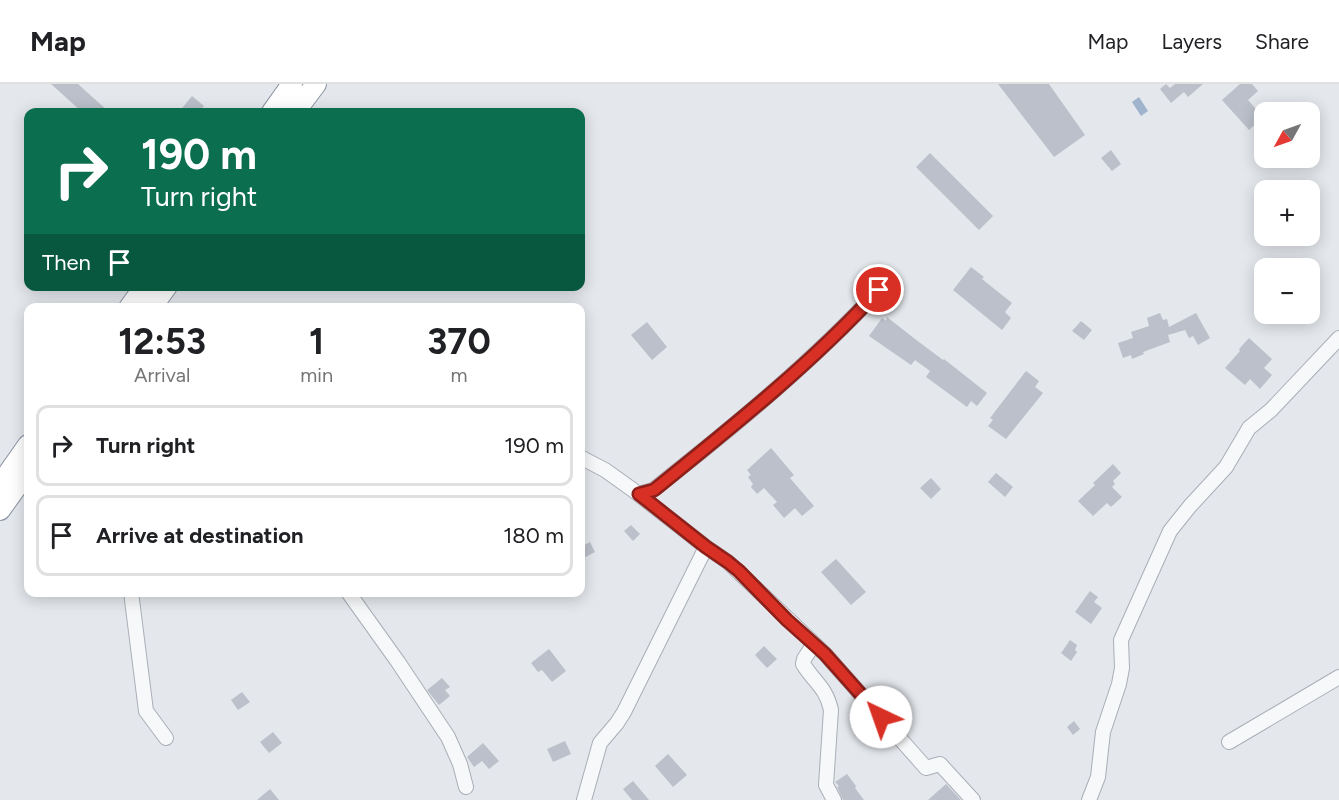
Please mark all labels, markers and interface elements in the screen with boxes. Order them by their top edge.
text: Map [30,24,86,58]
text: Map [1088,29,1128,54]
text: Layers [1161,29,1222,54]
text: Share [1255,29,1309,54]
north arrow [1254,102,1320,168]
map controls [1254,102,1320,324]
text: 190 m [141,129,257,180]
icon: right [42,132,120,210]
text: Turn right [141,180,257,213]
button: + [1254,180,1320,246]
icon: arrive [103,246,136,279]
text: Then [42,249,91,276]
button: − [1254,258,1320,324]
pin [853,264,904,315]
icon: arrive [862,273,895,306]
text: 12:53 [118,320,206,363]
text: 1 [309,320,324,363]
text: 370 [427,320,491,363]
text: Arrival [134,363,190,387]
text: min [300,363,333,387]
text: m [451,363,468,387]
icon: right [45,429,78,462]
text: Turn right [96,432,195,459]
text: 190 m [504,432,564,459]
icon: arrive [45,519,78,552]
text: Arrive at destination [96,522,304,549]
text: 180 m [503,522,564,549]
position arrow [849,685,913,749]

